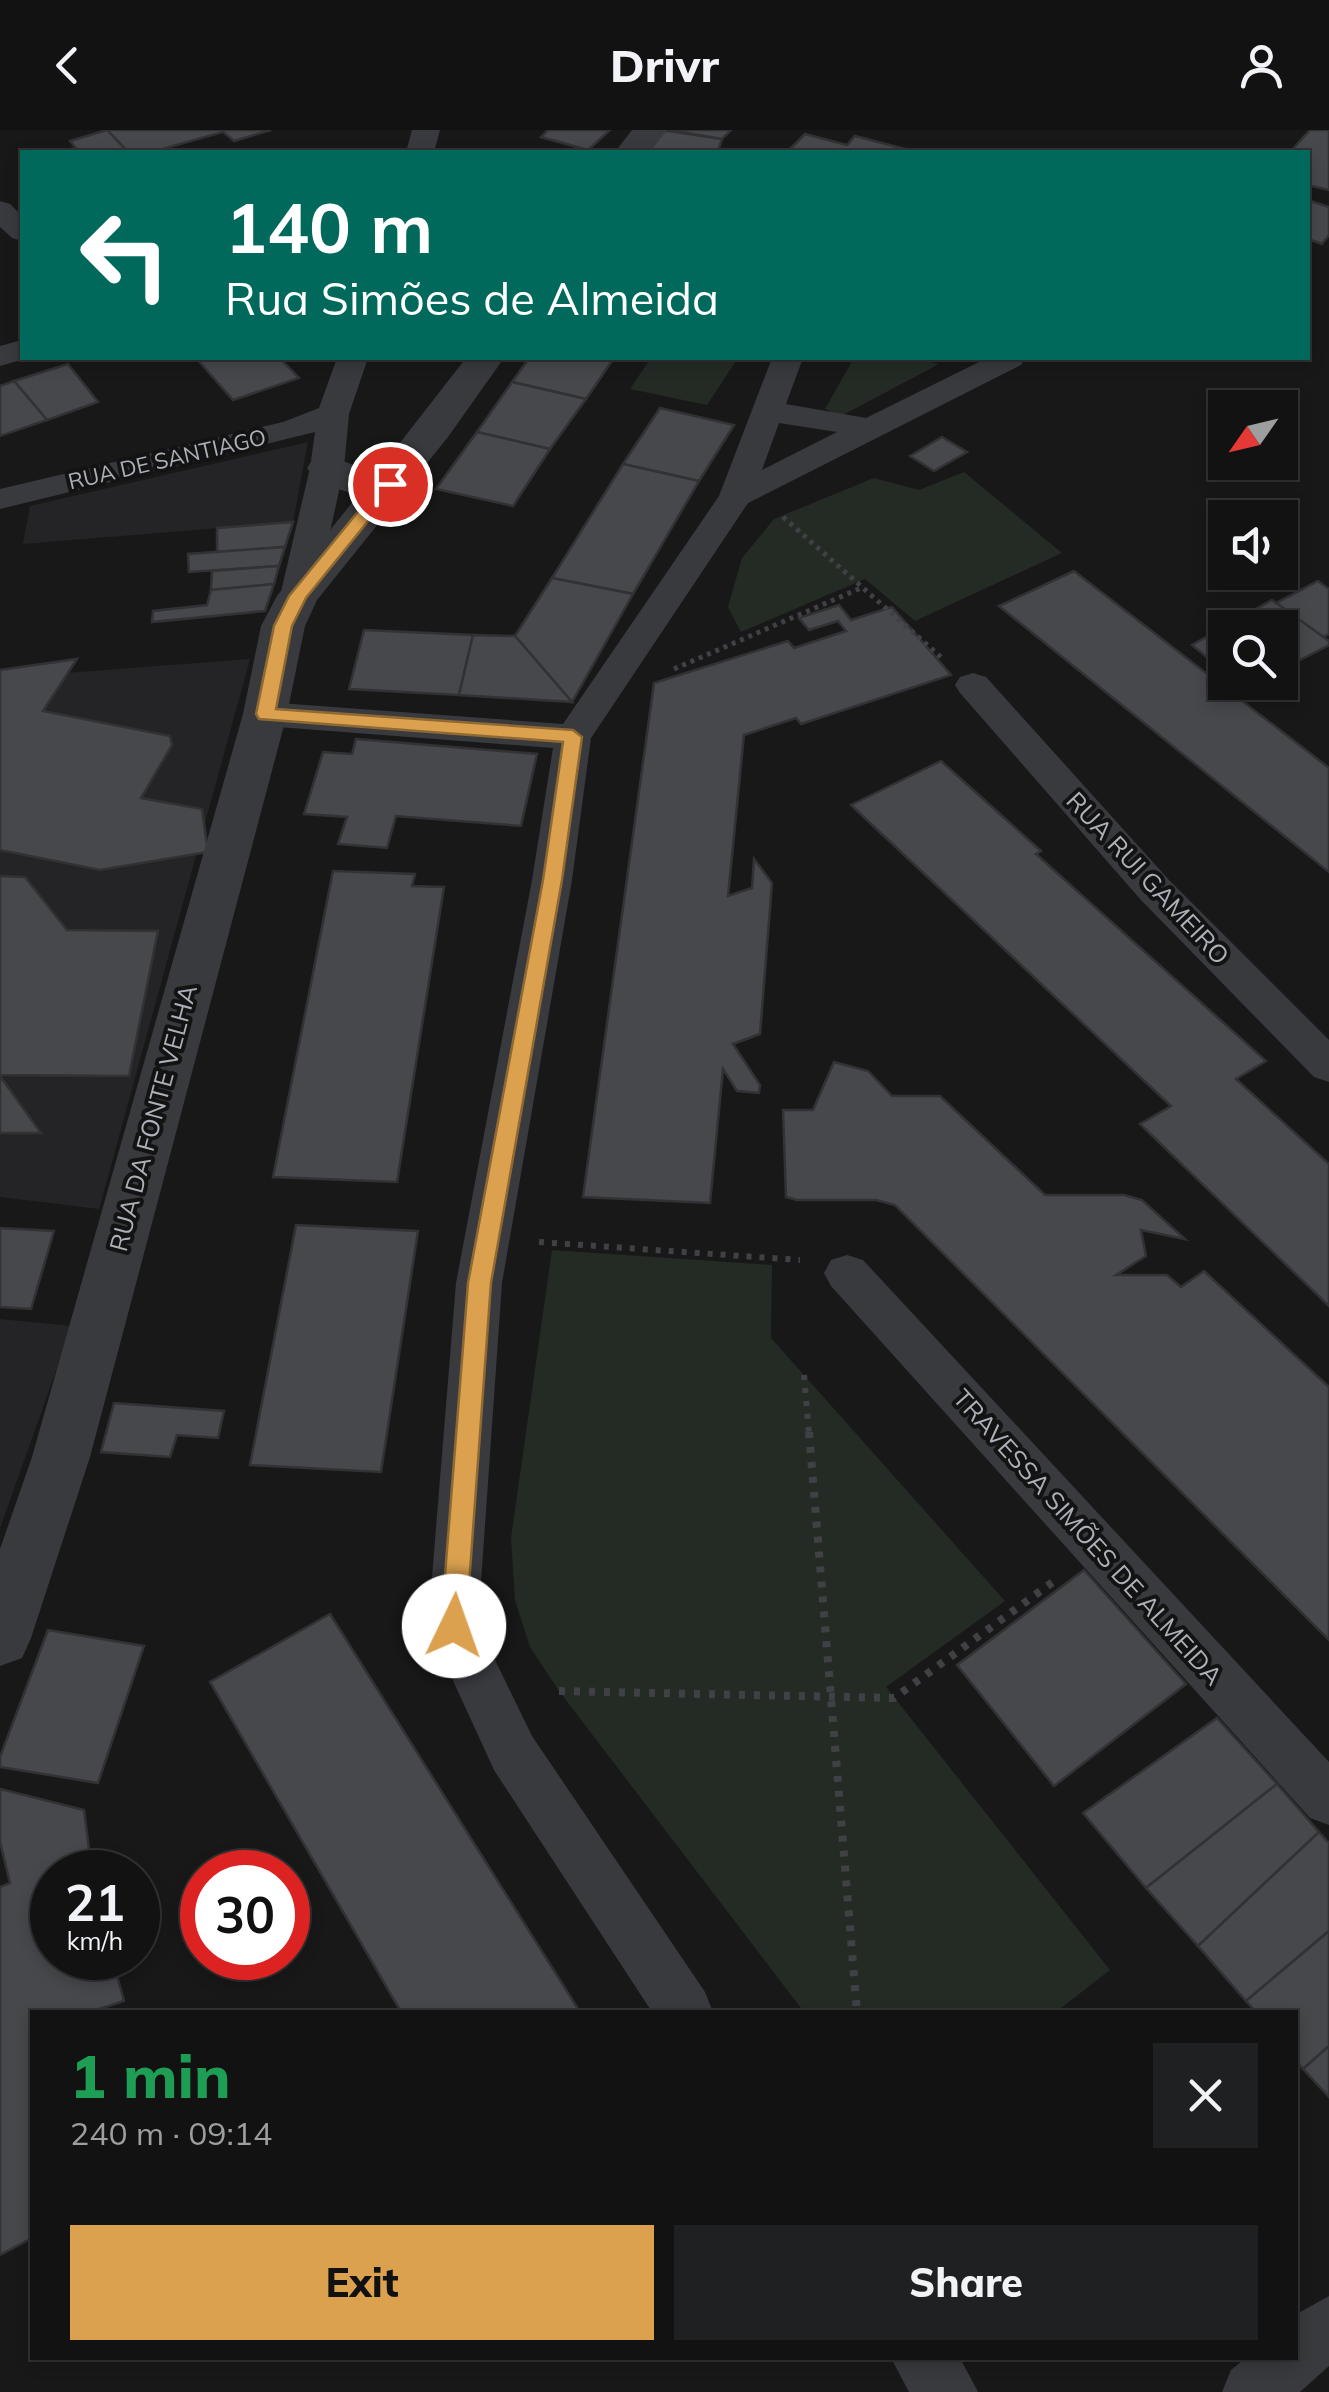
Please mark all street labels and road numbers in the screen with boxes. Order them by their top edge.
street label: RUA DE SANTIAGO [65,423,269,495]
street label: RUA RUI GAMEIRO [1060,785,1236,970]
street label: RUA DA FONTE VELHA [102,981,203,1255]
street label: TRAVESSA SIMÕES DE ALMEIDA [947,1382,1230,1691]

